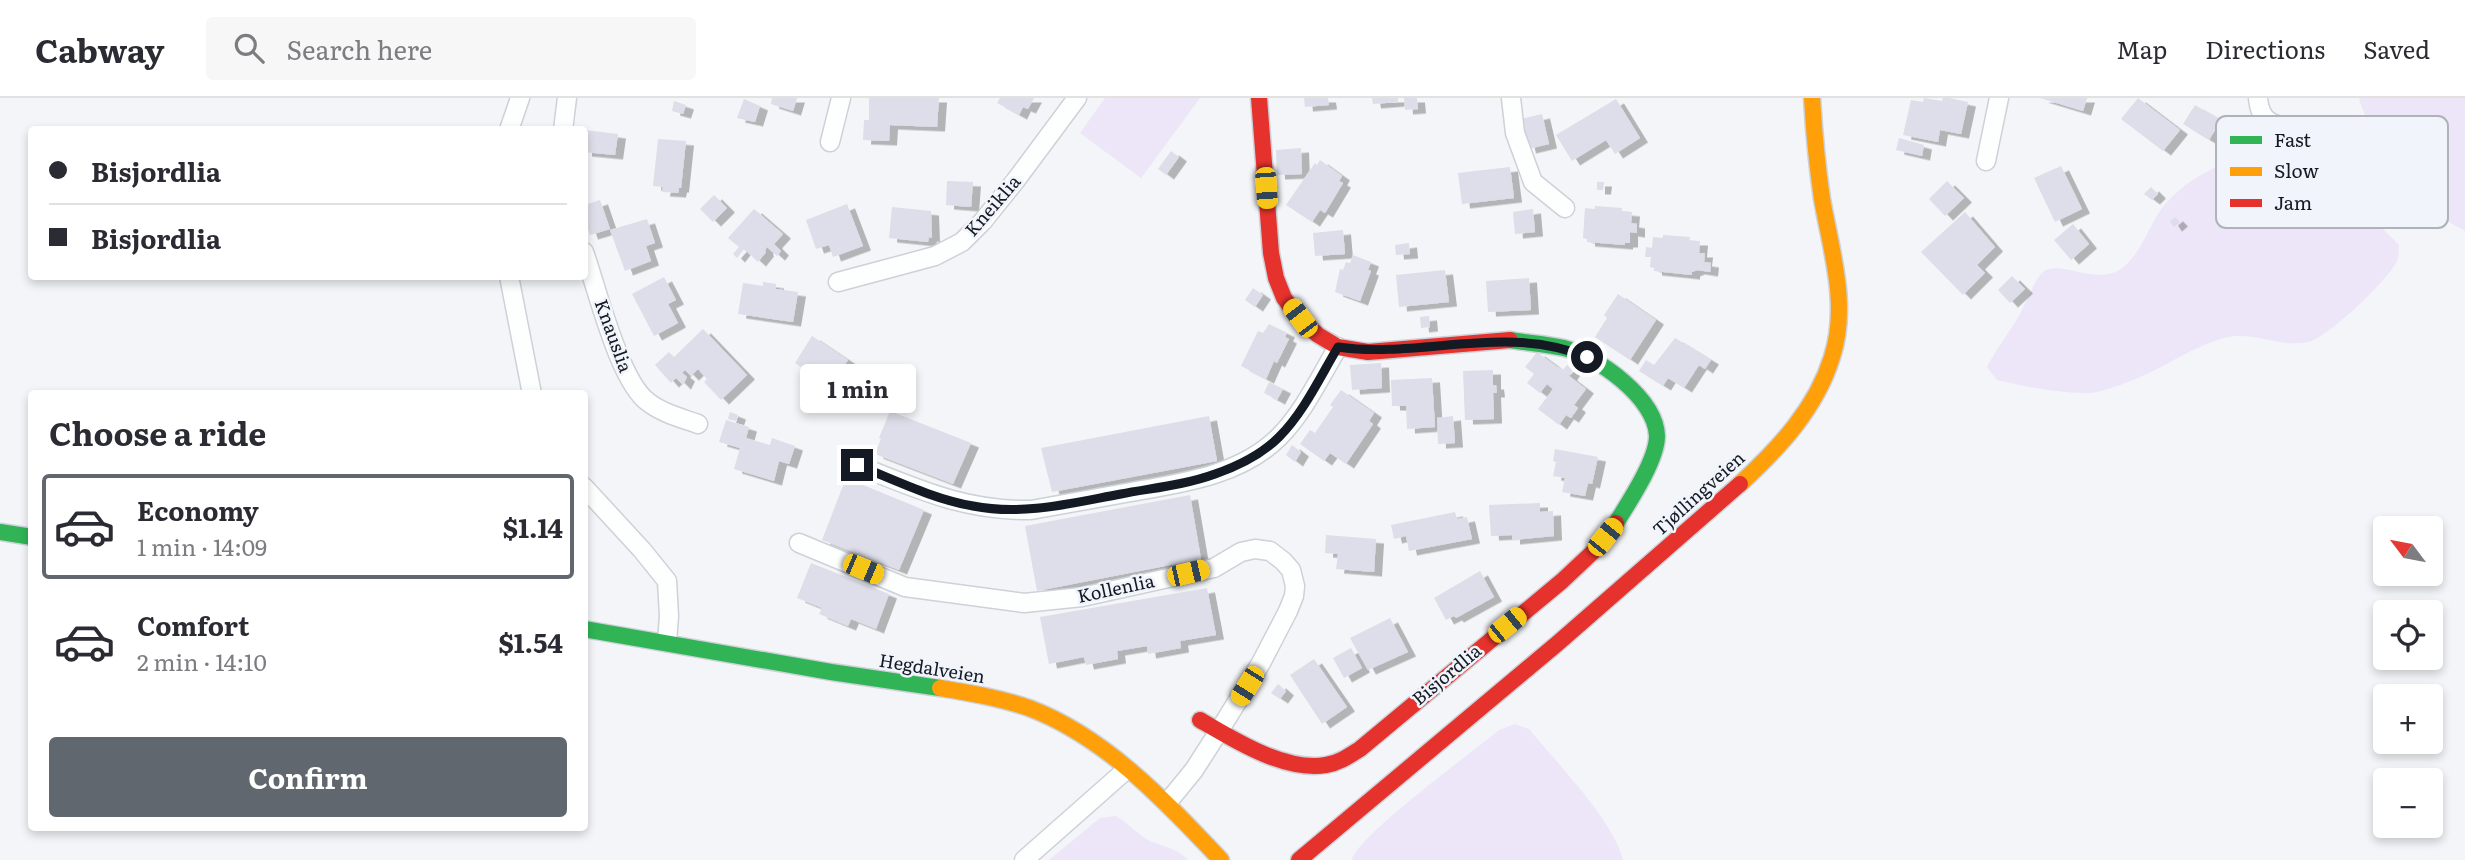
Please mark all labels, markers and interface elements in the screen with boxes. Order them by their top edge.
search box [206,17,696,80]
text: Cabway [35,24,164,73]
icon: search [230,29,268,67]
text: Search here [286,29,432,68]
text: Map [2116,31,2167,66]
text: Directions [2205,31,2325,66]
text: Saved [2363,31,2430,66]
legend [2216,116,2448,228]
text: Fast [2274,125,2311,153]
text: Bisjordlia [91,151,221,190]
text: Slow [2274,156,2319,184]
car [1255,166,1278,210]
street label: Kneiklia [958,168,1026,242]
text: Jam [2274,188,2312,216]
text: Bisjordlia [91,218,221,257]
street label: Knauslia [589,295,640,376]
car [1279,295,1322,341]
route start [1571,341,1603,373]
callout: 1 min [799,364,915,412]
text: 1 min [827,371,889,405]
text: Choose a ride [49,408,266,456]
street label: Tjøllingveien [1646,444,1750,542]
route end [841,449,873,481]
text: Economy [137,490,259,529]
icon: car [53,495,116,558]
text: $1.14 [503,507,563,546]
car [1584,514,1627,560]
north arrow [2373,516,2443,586]
map controls [2373,516,2443,838]
text: 1 min · 14:09 [137,529,267,563]
car [840,551,887,587]
car [1166,558,1211,588]
street label: Kollenlia [1075,566,1157,609]
button: locate [2373,600,2443,670]
car [1485,604,1530,646]
text: Comfort [137,605,249,644]
icon: car [53,610,116,673]
text: $1.54 [498,622,563,661]
street label: Bisjordlia [1406,637,1487,711]
text: 2 min · 14:10 [137,644,267,678]
street label: Hegdalveien [877,646,987,689]
car [1227,663,1268,709]
button: + [2373,684,2443,754]
button: Confirm [49,737,567,817]
button: − [2373,768,2443,838]

